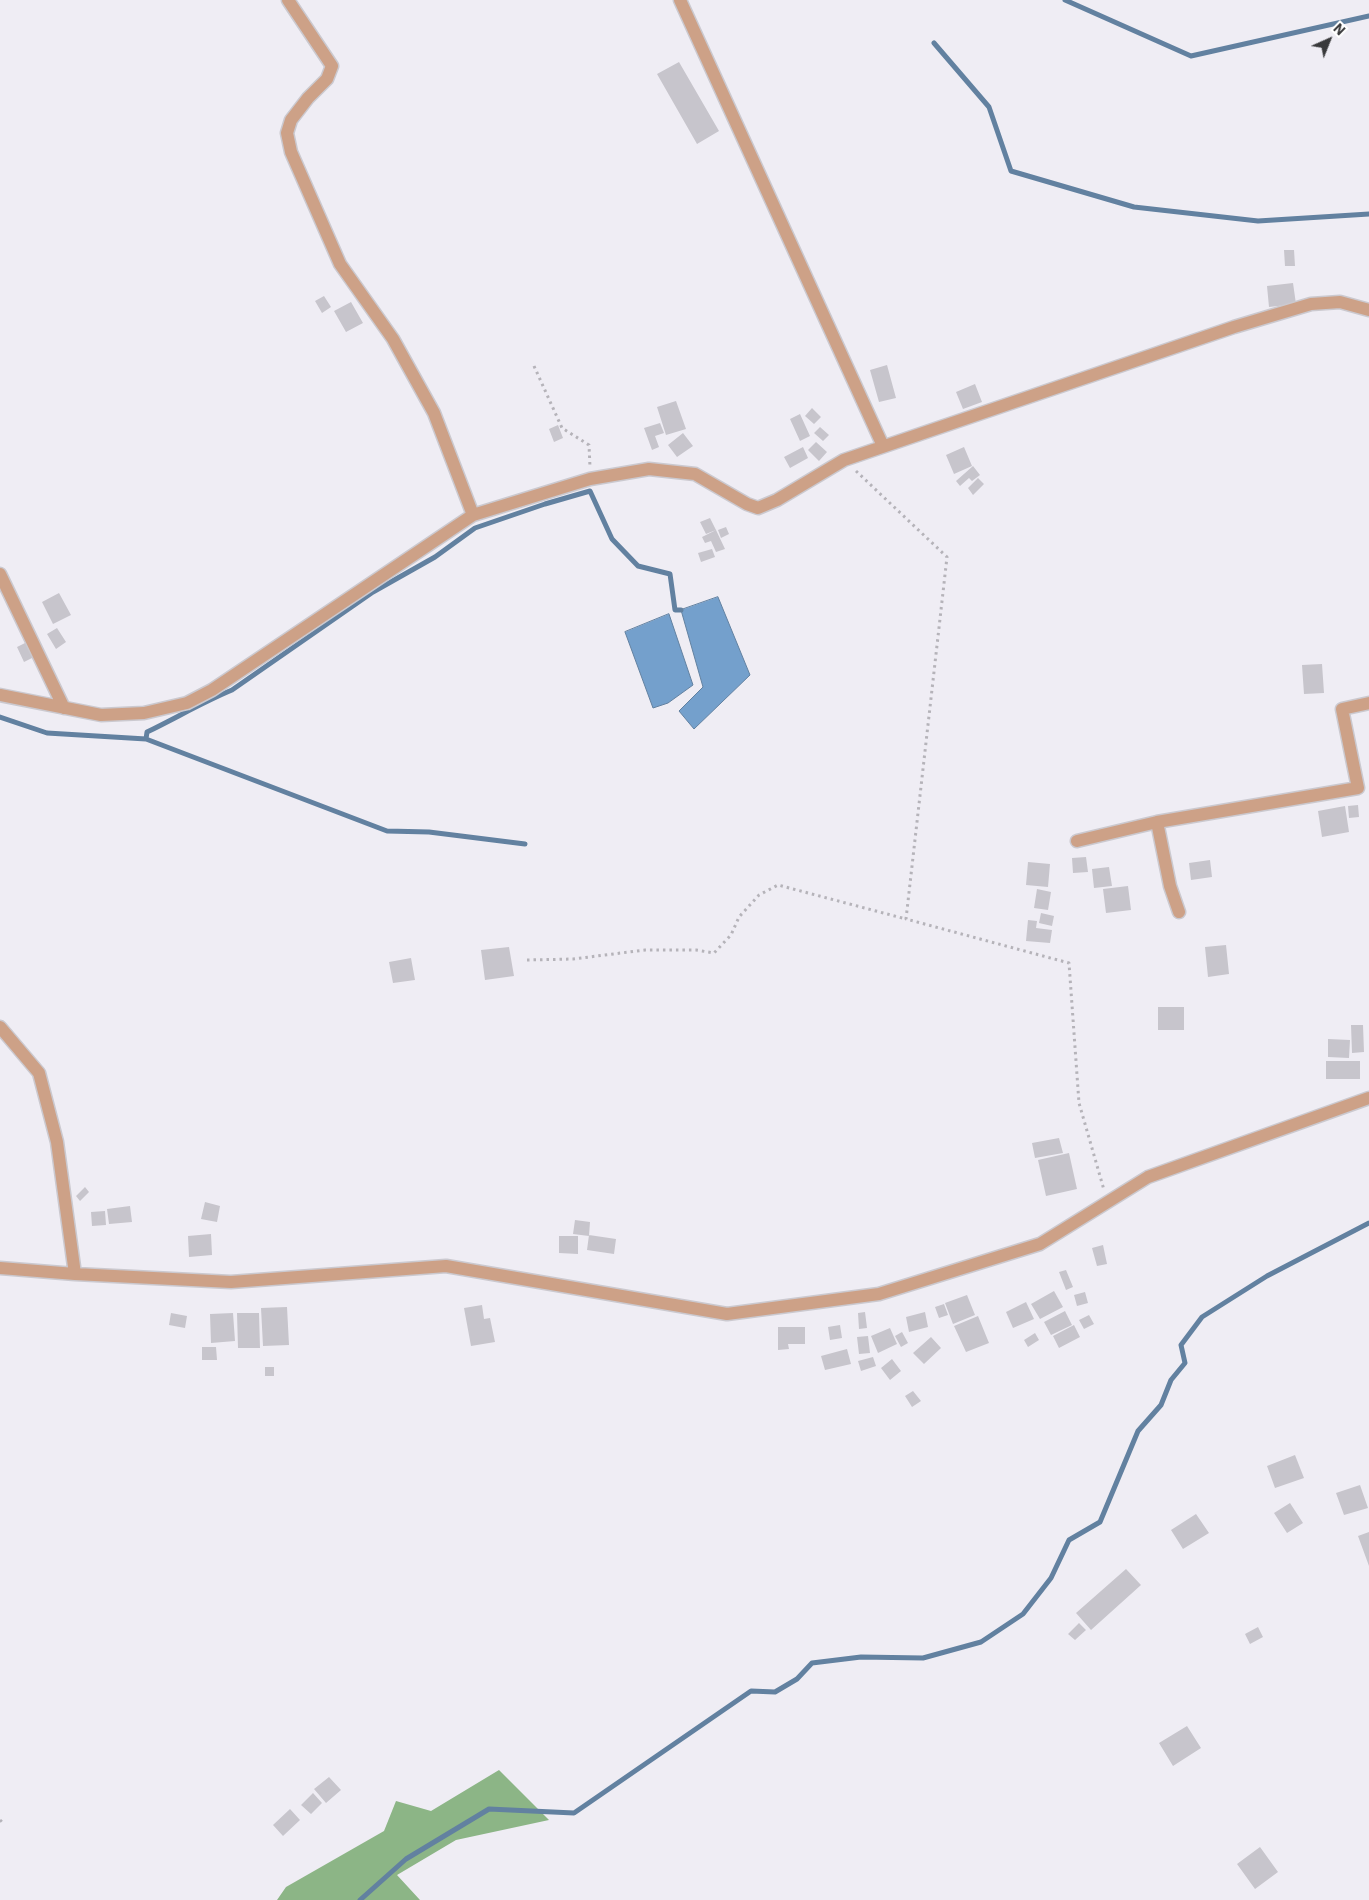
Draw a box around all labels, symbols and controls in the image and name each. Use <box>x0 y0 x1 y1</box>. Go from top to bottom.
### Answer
north arrow <box>1304 15 1354 65</box>
text: N <box>1330 19 1349 39</box>

